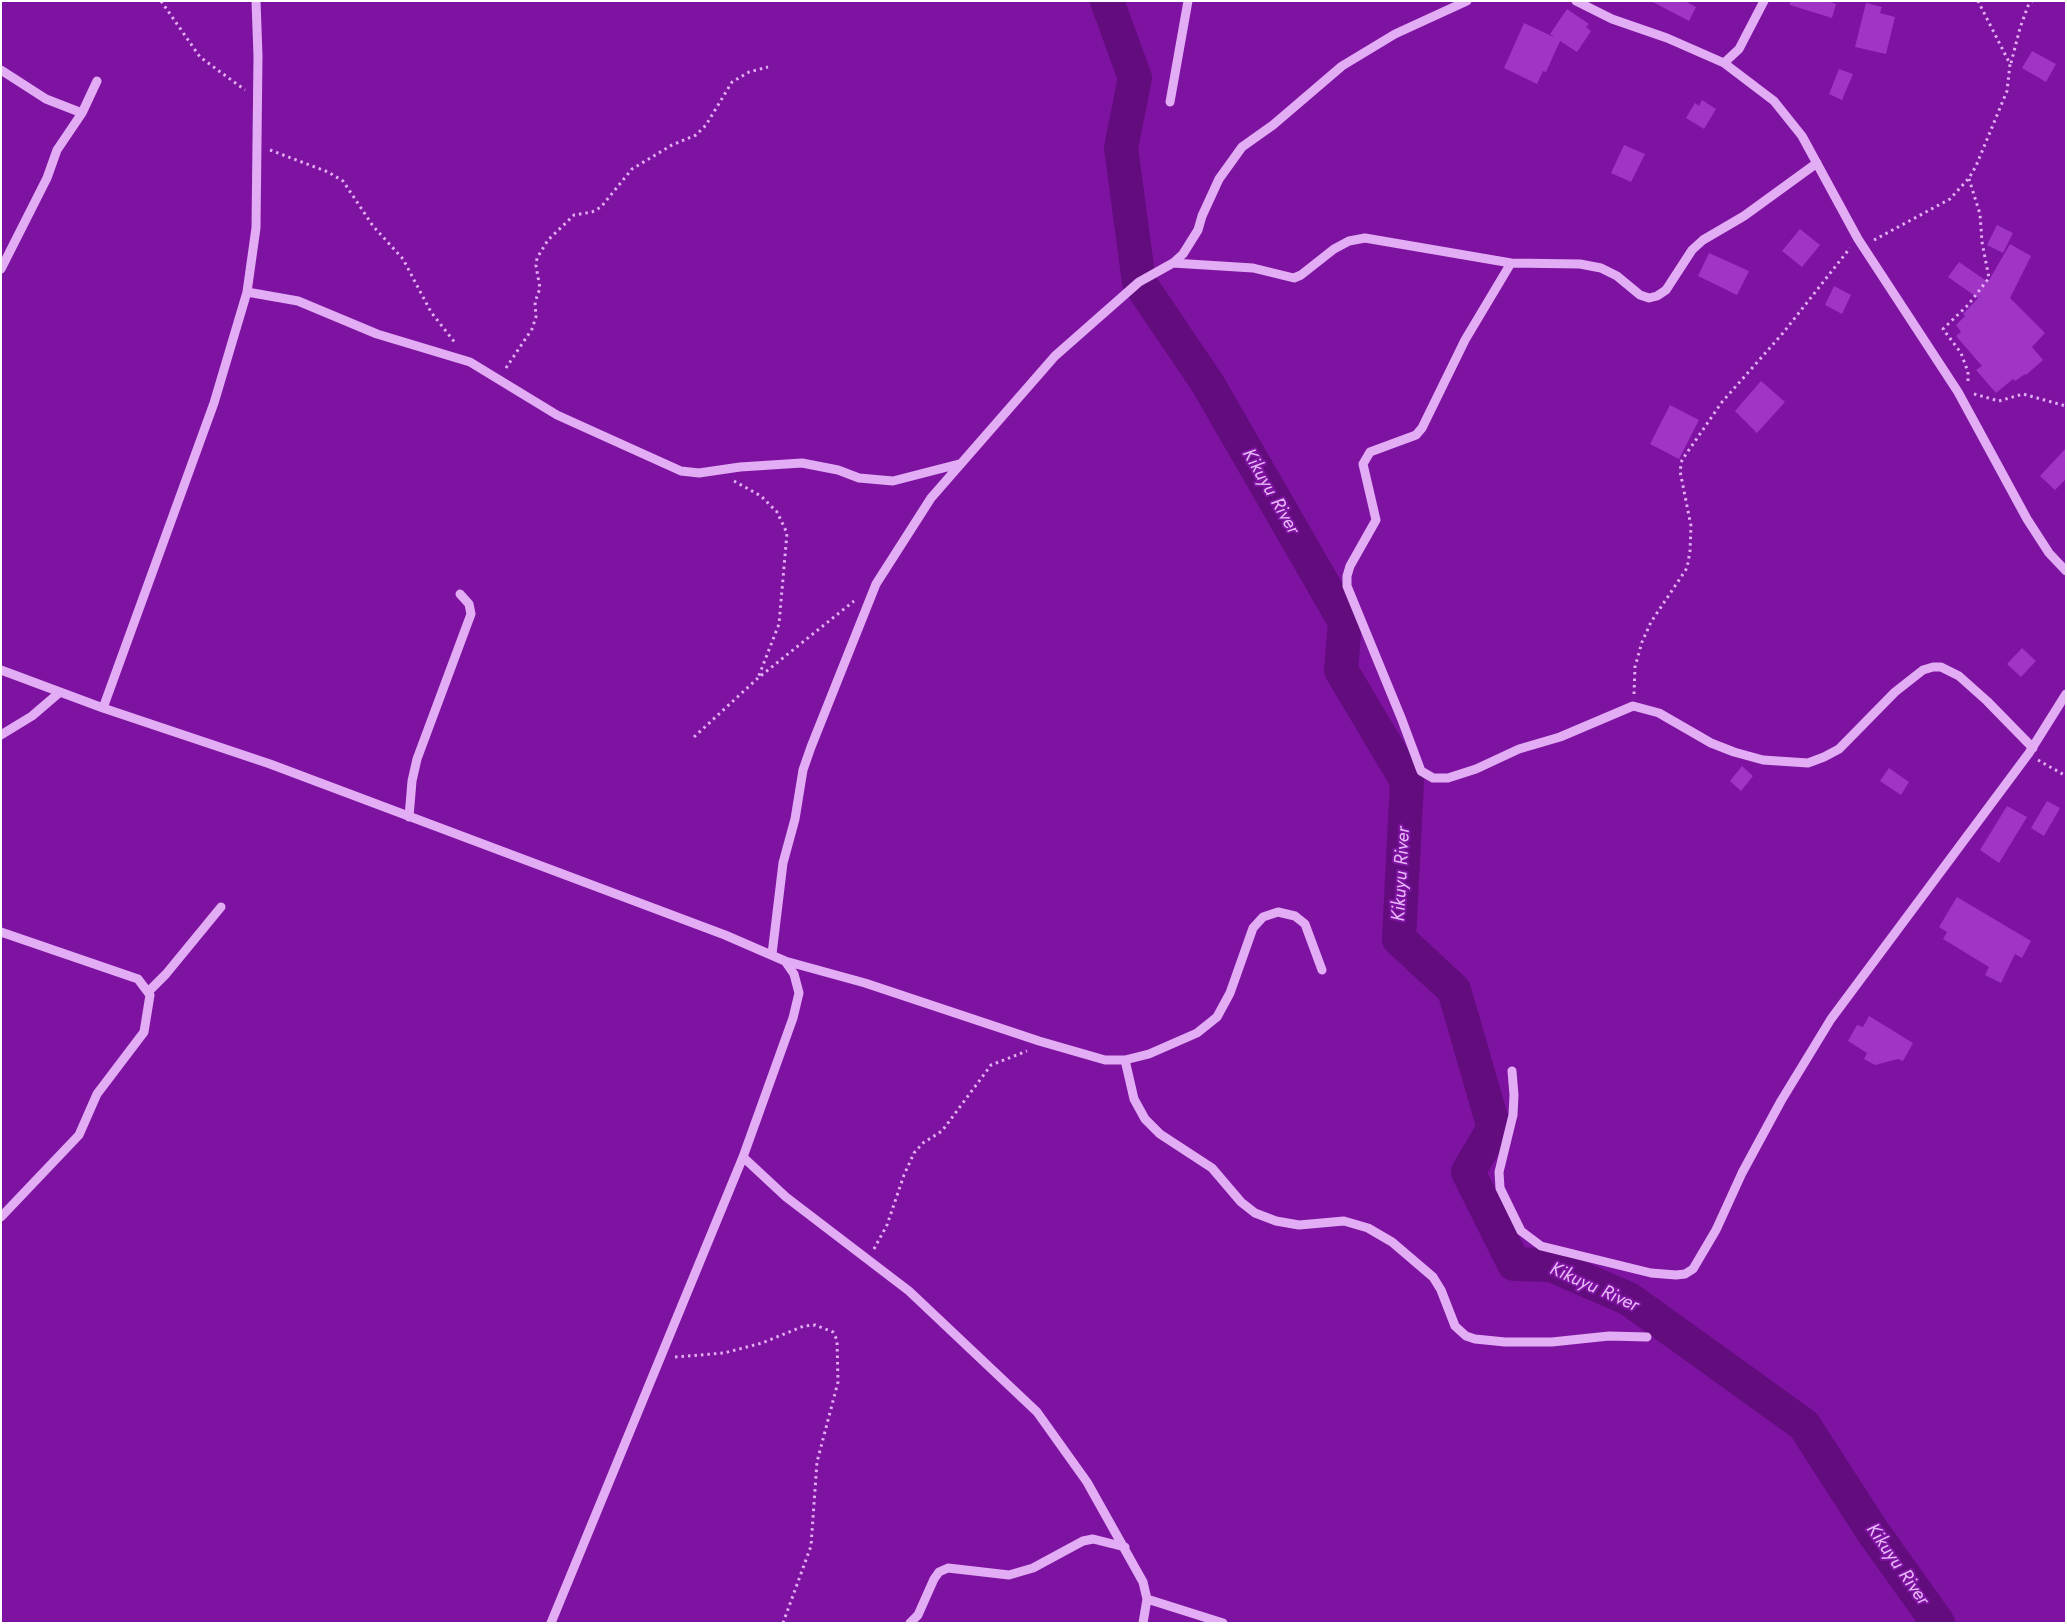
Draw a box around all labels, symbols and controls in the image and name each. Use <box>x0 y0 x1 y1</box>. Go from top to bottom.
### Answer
water label: Kikuyu River <box>1236 445 1304 539</box>
water label: Kikuyu River <box>1388 826 1416 922</box>
water label: Kikuyu River <box>1546 1258 1642 1318</box>
water label: Kikuyu River <box>1860 1520 1934 1610</box>

